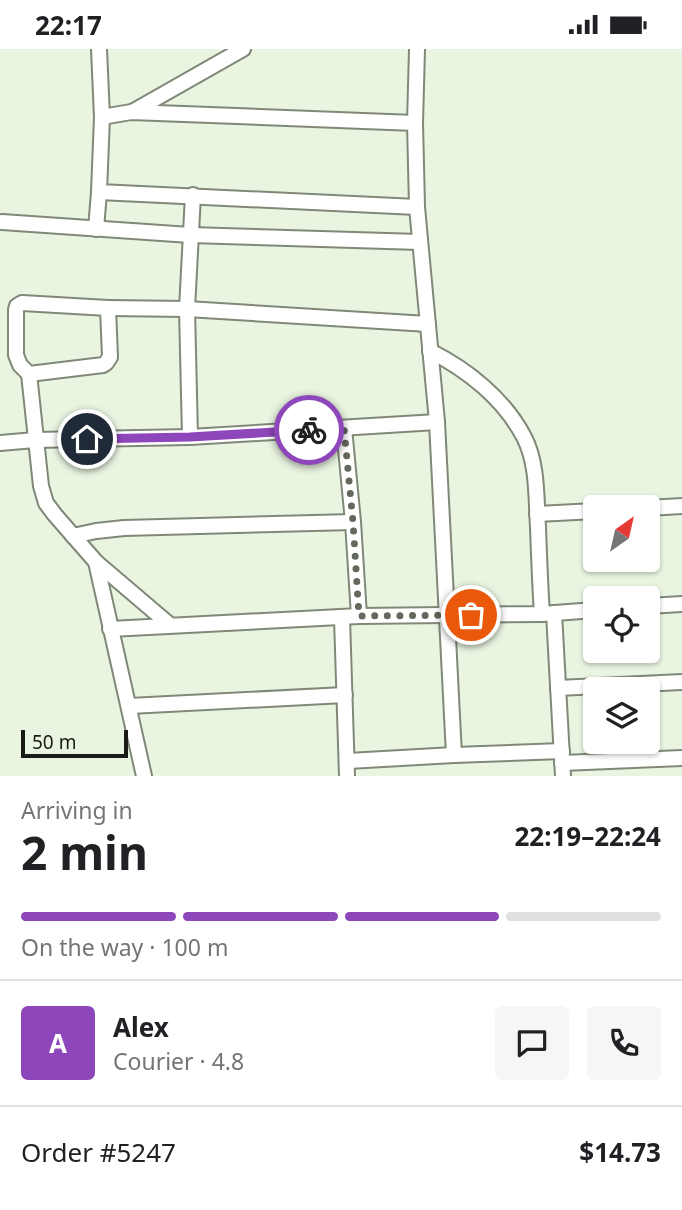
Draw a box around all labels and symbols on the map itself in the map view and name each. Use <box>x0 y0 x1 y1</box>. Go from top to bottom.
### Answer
courier <box>274 395 344 465</box>
pin <box>57 409 117 469</box>
north arrow <box>583 495 660 572</box>
pin <box>441 585 501 645</box>
scale bar <box>21 727 128 759</box>

